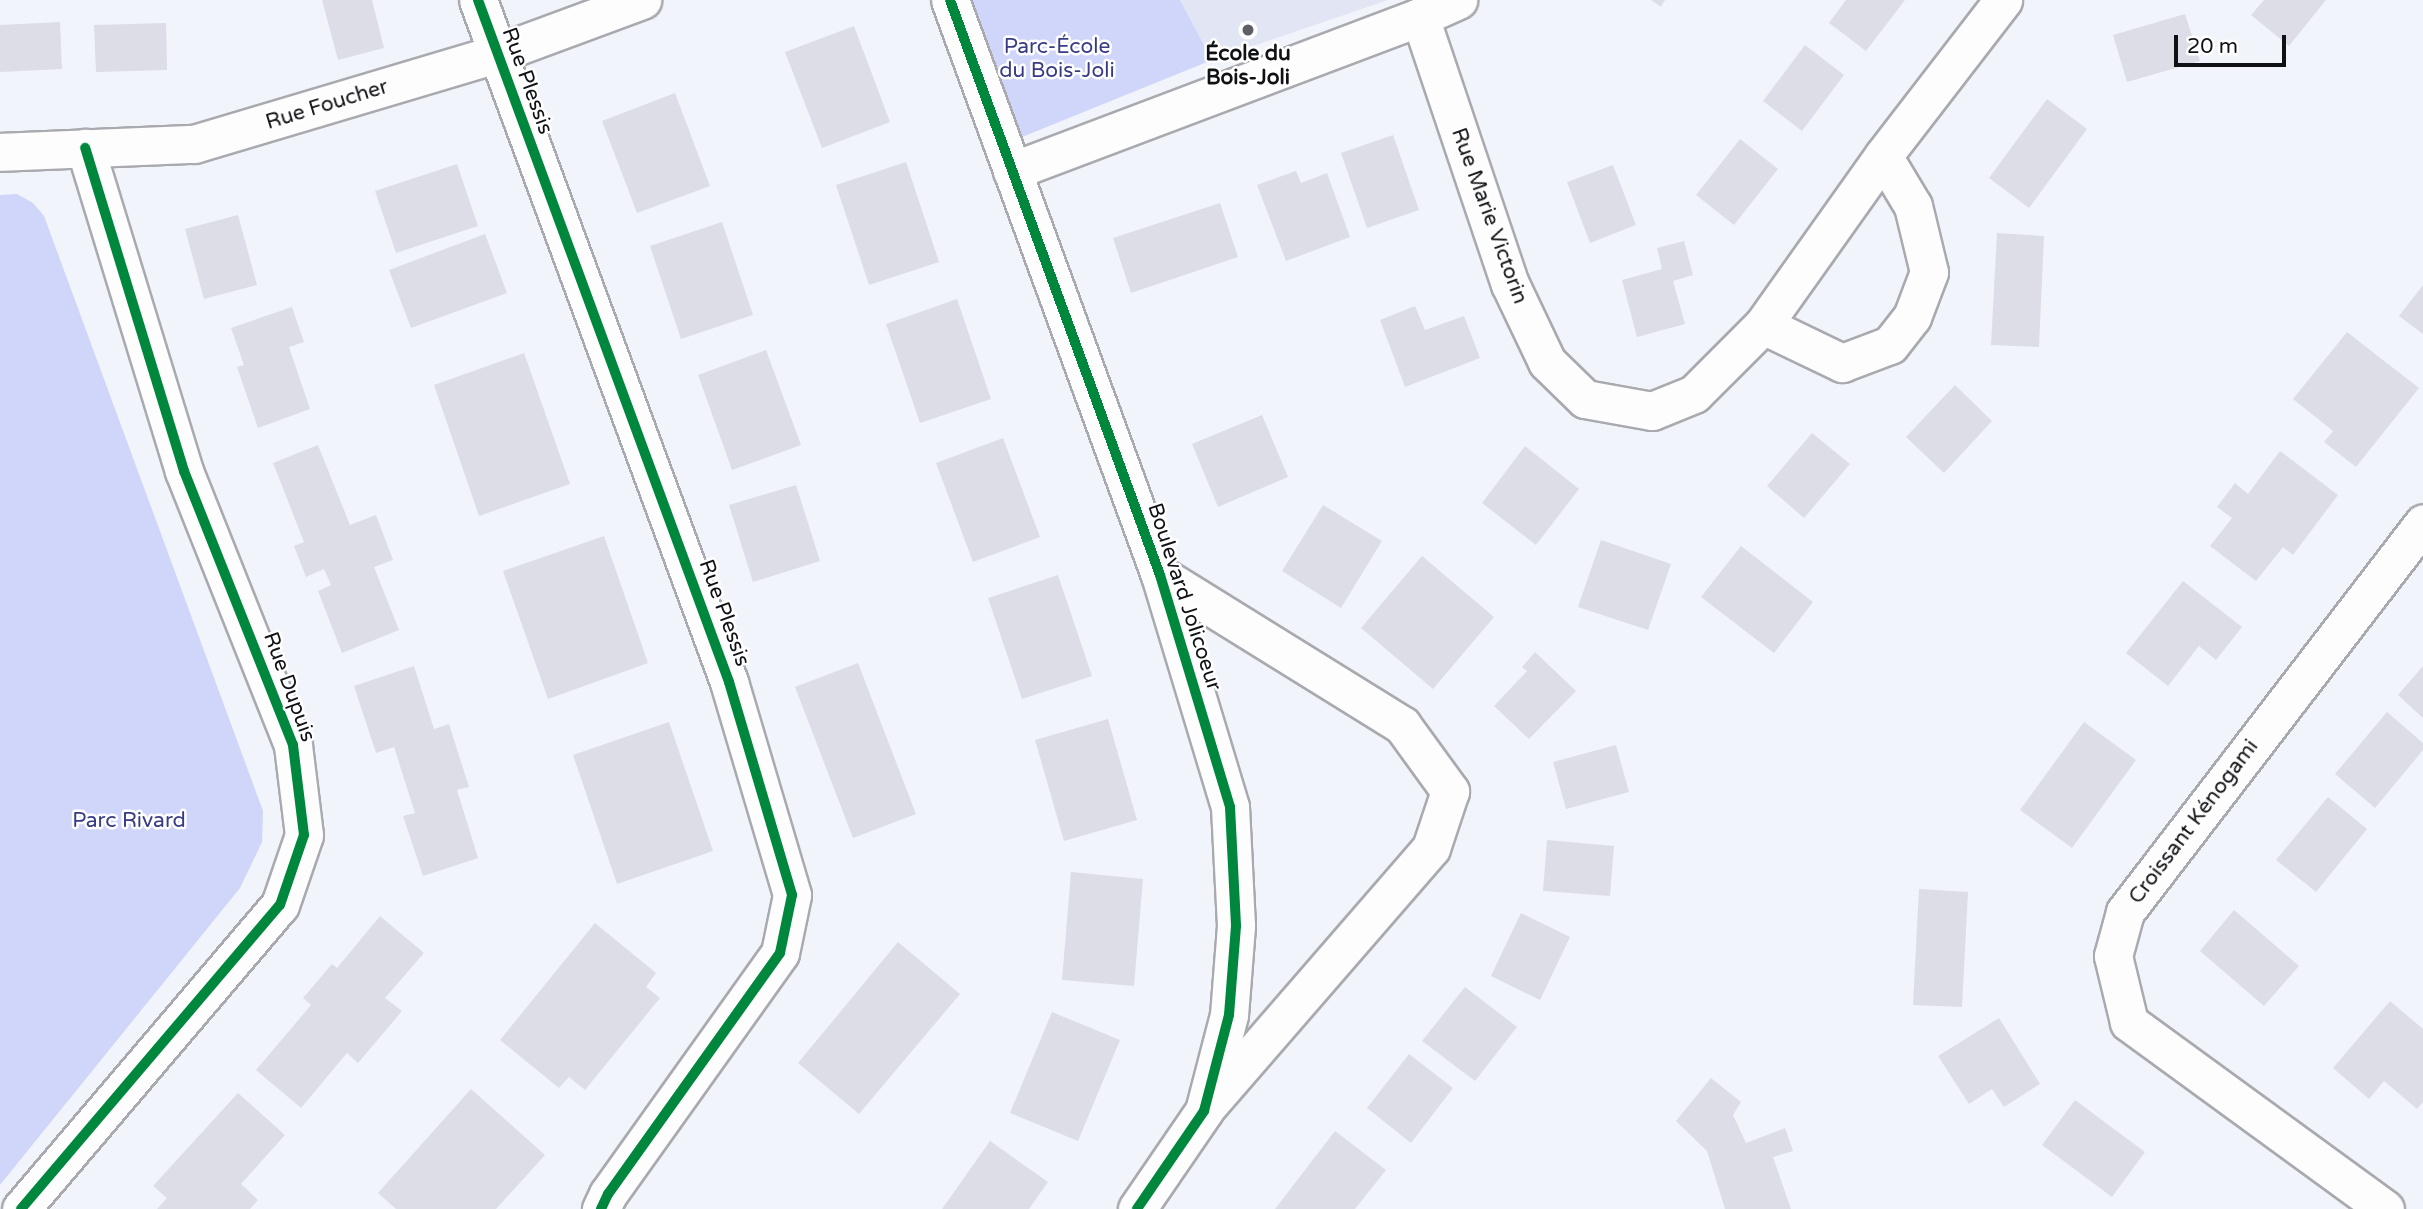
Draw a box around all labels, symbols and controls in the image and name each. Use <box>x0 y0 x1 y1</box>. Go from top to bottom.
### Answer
scale bar <box>2178 21 2290 65</box>
marker: École du Bois-Joli <box>1240 22 1256 38</box>
street label: Rue Plessis <box>496 24 558 138</box>
park label: Parc-École du Bois-Joli <box>999 34 1115 84</box>
text: 20 m <box>2187 34 2238 59</box>
place label: École du Bois-Joli <box>1205 41 1291 91</box>
street label: Rue Foucher <box>263 74 391 136</box>
street label: Rue Marie Victorin <box>1445 125 1533 307</box>
street label: Boulevard Jolicoeur <box>1142 500 1226 694</box>
street label: Rue Plessis <box>693 556 755 670</box>
street label: Rue Dupuis <box>258 629 320 745</box>
street label: Croissant Kénogami <box>2124 735 2264 909</box>
park label: Parc Rivard <box>72 808 186 834</box>

